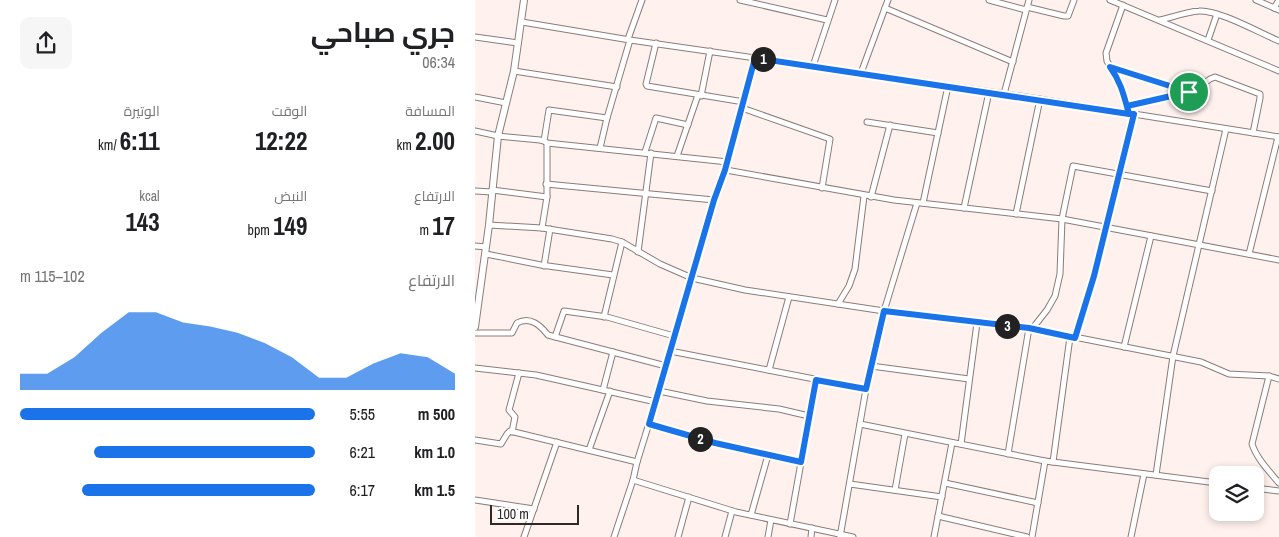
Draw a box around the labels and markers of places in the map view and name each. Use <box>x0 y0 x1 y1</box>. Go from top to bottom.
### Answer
pin: 1 <box>751 46 775 72</box>
pin <box>1168 71 1210 113</box>
pin: 3 <box>995 314 1019 338</box>
pin: 2 <box>687 426 713 452</box>

